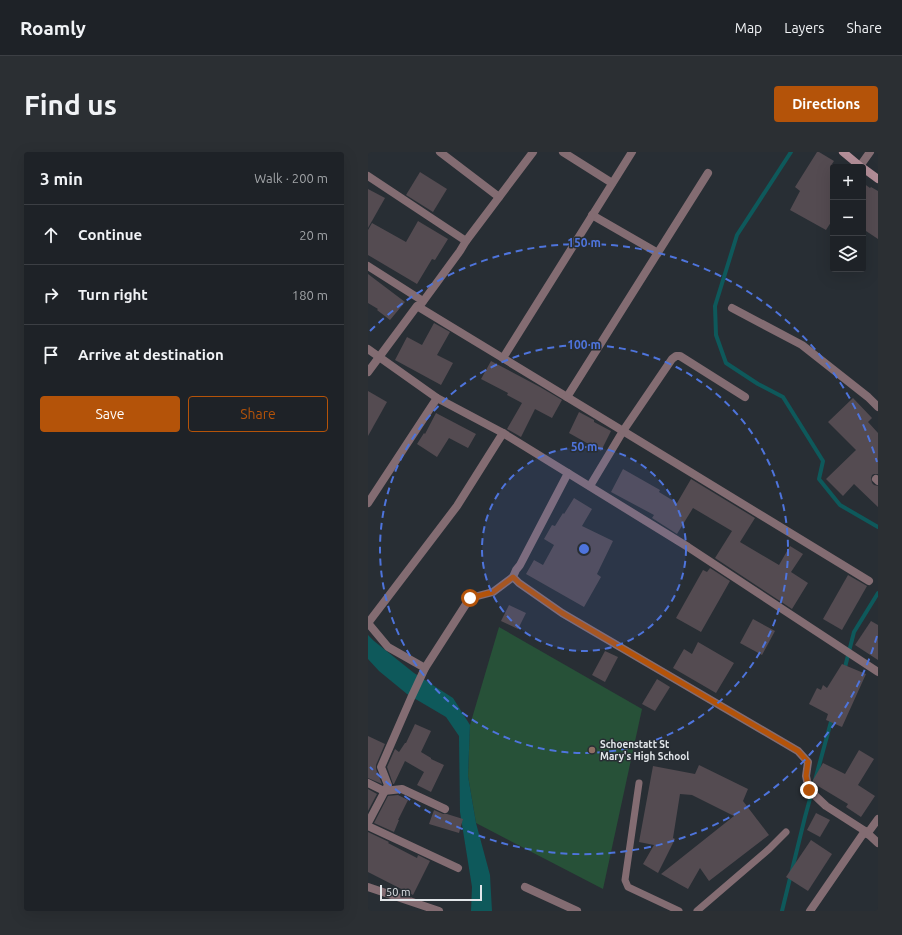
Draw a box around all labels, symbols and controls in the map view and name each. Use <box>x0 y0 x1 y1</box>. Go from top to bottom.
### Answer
text: Roamly <box>20 17 86 39</box>
text: Map <box>735 20 762 36</box>
text: Layers <box>784 20 824 36</box>
text: Share <box>846 20 882 36</box>
button: Directions <box>774 86 878 122</box>
text: Find us <box>24 89 117 120</box>
map controls <box>830 164 866 272</box>
button: + <box>830 164 866 200</box>
text: 3 min <box>40 169 83 188</box>
text: Walk · 200 m <box>254 171 328 185</box>
button: − <box>830 200 866 236</box>
icon: ahead <box>40 224 62 246</box>
text: Continue <box>78 226 142 243</box>
text: 20 m <box>299 228 328 242</box>
text: 150 m <box>567 236 601 249</box>
button: layers <box>830 236 866 272</box>
icon: right <box>40 284 62 306</box>
text: Turn right <box>78 286 148 303</box>
text: 180 m <box>292 288 328 302</box>
text: 100 m <box>567 338 601 351</box>
icon: arrive <box>40 344 62 366</box>
text: Arrive at destination <box>78 346 224 363</box>
button: Save <box>40 396 180 432</box>
button: Share <box>188 396 328 432</box>
text: 50 m <box>571 440 597 453</box>
centre of rings <box>577 542 591 556</box>
route start <box>461 589 479 607</box>
place label: Schoenstatt St Mary's High School <box>600 739 689 762</box>
marker: Schoenstatt St Mary's High School <box>587 745 597 755</box>
route end <box>800 781 818 799</box>
scale bar <box>380 883 482 902</box>
text: 50 m <box>386 886 410 898</box>

